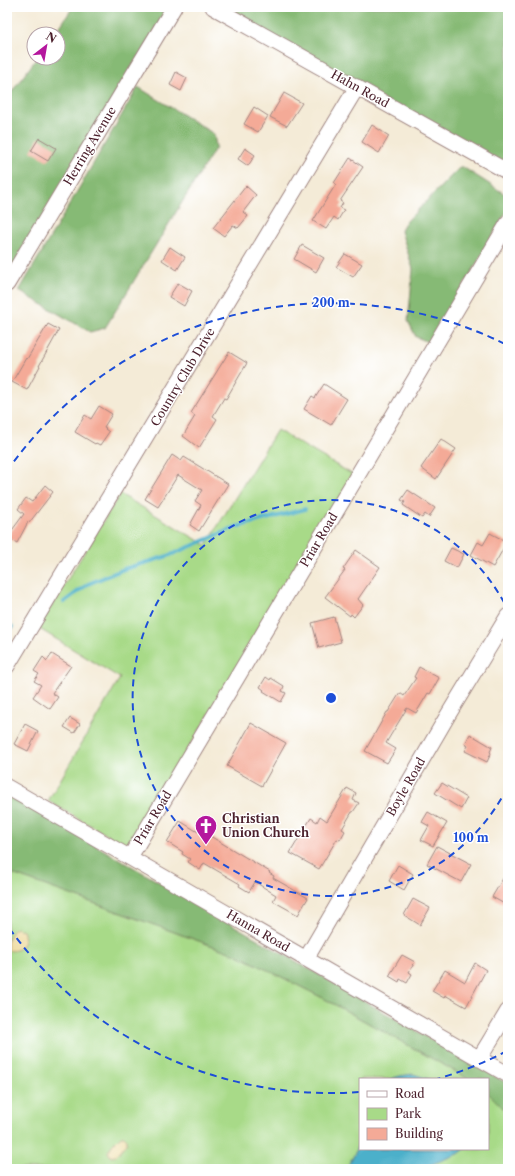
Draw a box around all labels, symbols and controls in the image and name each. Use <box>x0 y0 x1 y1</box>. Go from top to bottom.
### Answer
north arrow <box>26 26 66 66</box>
text: N <box>43 29 59 46</box>
street label: Hahn Road <box>328 66 393 111</box>
street label: Herring Avenue <box>60 103 119 188</box>
text: 200 m <box>312 295 350 310</box>
street label: Country Club Drive <box>147 325 218 429</box>
street label: Priar Road <box>297 509 341 570</box>
centre of rings <box>324 691 338 705</box>
street label: Boyle Road <box>383 754 429 819</box>
street label: Priar Road <box>131 787 175 848</box>
place label: Christian Union Church <box>222 811 310 840</box>
church icon: Christian Union Church <box>193 813 219 846</box>
text: 100 m <box>453 830 489 845</box>
street label: Hanna Road <box>224 906 293 955</box>
legend <box>359 1078 489 1150</box>
text: Road <box>395 1086 425 1101</box>
text: Park <box>395 1106 422 1121</box>
text: Building <box>395 1126 443 1141</box>

